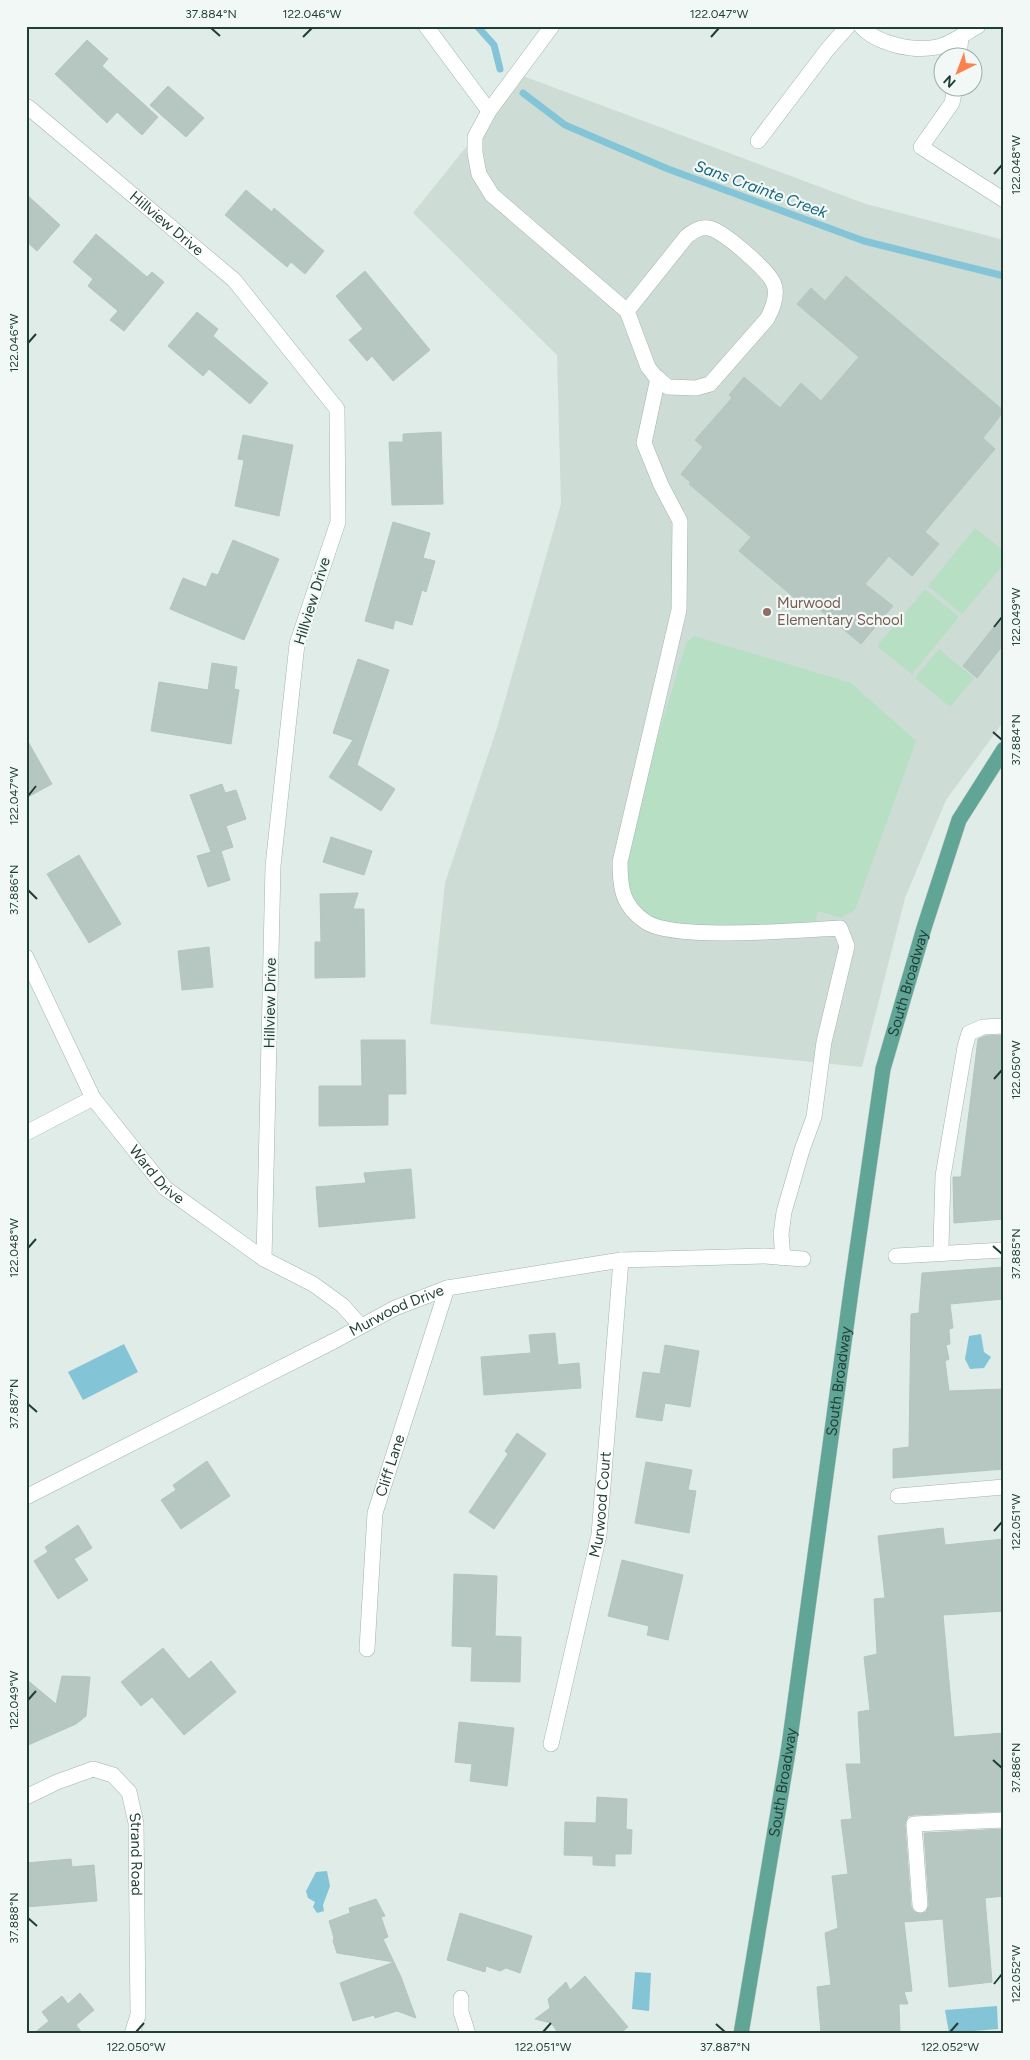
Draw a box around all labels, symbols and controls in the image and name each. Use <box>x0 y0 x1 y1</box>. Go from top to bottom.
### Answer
text: 37.884°N <box>185 7 237 21</box>
text: 122.046°W <box>283 7 342 21</box>
text: 122.047°W <box>690 7 749 21</box>
north arrow <box>932 48 982 98</box>
text: N <box>940 71 959 91</box>
text: 122.048°W <box>1009 135 1023 195</box>
water label: Sans Crainte Creek <box>692 156 831 222</box>
street label: Hillview Drive <box>126 187 207 260</box>
text: 122.046°W <box>7 313 21 372</box>
street label: Hillview Drive <box>290 555 334 647</box>
text: 122.049°W <box>1009 587 1023 646</box>
place label: Murwood Elementary School <box>777 594 903 629</box>
marker: Murwood Elementary School <box>761 606 773 618</box>
text: 37.884°N <box>1009 714 1023 766</box>
text: 122.047°W <box>7 766 21 825</box>
text: 37.886°N <box>7 865 21 915</box>
street label: South Broadway <box>884 927 932 1039</box>
street label: Hillview Drive <box>260 957 280 1049</box>
text: 122.050°W <box>1009 1040 1023 1100</box>
street label: Ward Drive <box>125 1142 188 1208</box>
text: 122.048°W <box>7 1218 21 1278</box>
text: 37.885°N <box>1009 1229 1023 1279</box>
street label: Murwood Drive <box>346 1281 446 1340</box>
street label: South Broadway <box>822 1325 855 1437</box>
text: 37.887°N <box>7 1379 21 1429</box>
street label: Cliff Lane <box>372 1432 409 1499</box>
street label: Murwood Court <box>585 1450 615 1559</box>
text: 122.051°W <box>1009 1493 1023 1550</box>
text: 122.049°W <box>7 1670 21 1729</box>
street label: South Broadway <box>765 1727 800 1838</box>
text: 37.886°N <box>1009 1743 1023 1793</box>
street label: Strand Road <box>125 1811 146 1896</box>
text: 37.888°N <box>7 1892 21 1944</box>
text: 122.052°W <box>1009 1944 1023 2003</box>
text: 122.050°W <box>106 2040 166 2054</box>
text: 122.051°W <box>515 2040 572 2054</box>
text: 37.887°N <box>700 2040 750 2054</box>
text: 122.052°W <box>921 2040 980 2054</box>

